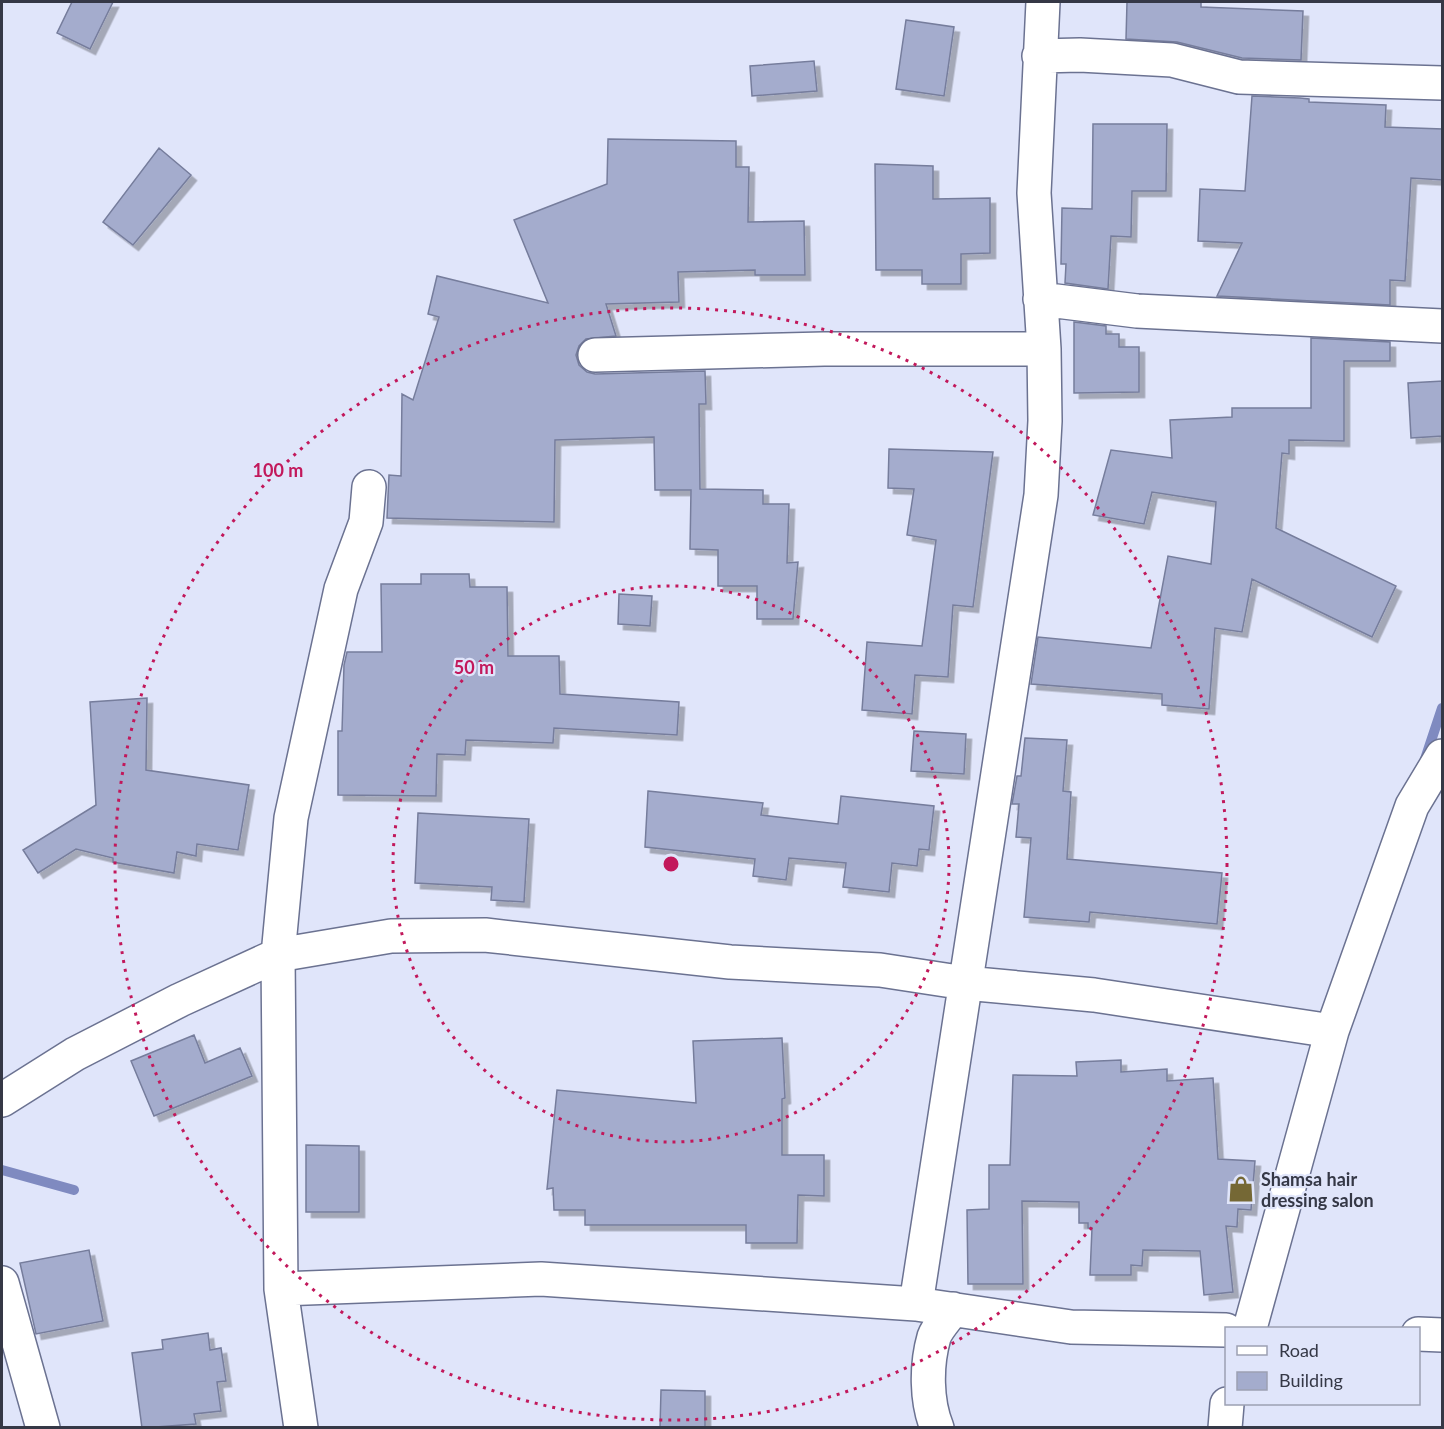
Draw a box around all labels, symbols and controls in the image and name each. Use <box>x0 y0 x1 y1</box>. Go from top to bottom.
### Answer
text: 100 m <box>253 459 303 481</box>
text: 50 m <box>454 656 494 678</box>
centre of rings <box>661 854 681 874</box>
place label: Shamsa hair dressing salon <box>1261 1168 1374 1211</box>
shop icon: Shamsa hair dressing salon <box>1226 1174 1256 1204</box>
legend <box>1225 1327 1420 1405</box>
text: Road <box>1279 1339 1319 1361</box>
text: Building <box>1279 1369 1343 1391</box>

